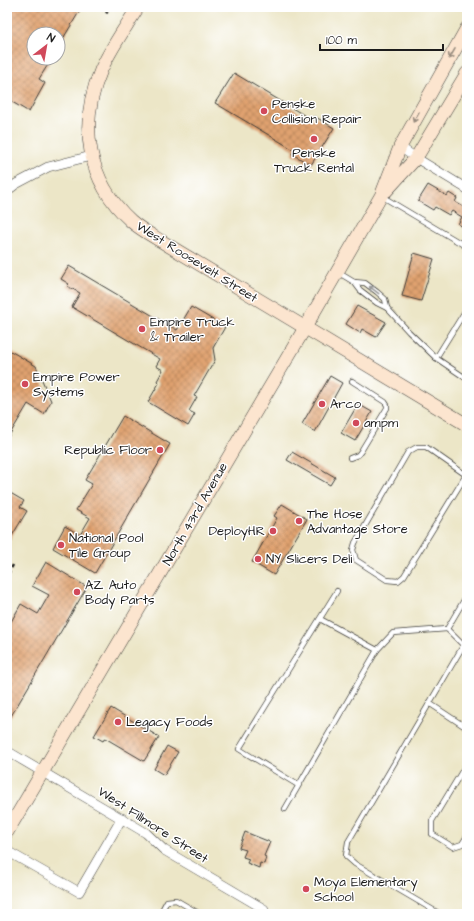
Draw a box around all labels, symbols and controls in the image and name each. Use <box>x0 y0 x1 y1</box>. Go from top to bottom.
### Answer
north arrow <box>26 26 66 66</box>
scale bar <box>320 26 443 52</box>
text: N <box>44 30 58 46</box>
text: 100 m <box>326 32 357 49</box>
one-way arrow <box>448 47 456 59</box>
place label: Penske Collision Repair <box>272 95 361 128</box>
marker: Penske Collision Repair <box>259 106 269 116</box>
one-way arrow <box>412 111 420 123</box>
marker: Penske Truck Rental <box>309 134 319 144</box>
place label: Penske Truck Rental <box>274 144 354 177</box>
street label: West Roosevelt Street <box>133 217 262 307</box>
one-way arrow <box>369 286 380 294</box>
place label: Empire Truck & Trailer <box>150 313 235 346</box>
marker: Empire Truck & Trailer <box>137 324 147 334</box>
place label: Empire Power Systems <box>33 368 120 402</box>
marker: Empire Power Systems <box>20 379 30 389</box>
place label: Arco <box>330 395 362 413</box>
marker: Arco <box>317 399 327 409</box>
place label: ampm <box>364 414 399 432</box>
marker: ampm <box>351 418 361 428</box>
place label: Republic Floor <box>64 441 152 459</box>
marker: Republic Floor <box>155 445 165 455</box>
street label: North 43rd Avenue <box>158 459 232 569</box>
place label: The Hose Advantage Store <box>307 505 408 539</box>
marker: The Hose Advantage Store <box>294 516 304 526</box>
place label: DeployHR <box>209 522 265 541</box>
marker: DeployHR <box>268 526 278 536</box>
place label: National Pool Tile Group <box>69 529 144 562</box>
marker: National Pool Tile Group <box>56 540 66 550</box>
place label: NY Slicers Deli <box>266 550 352 568</box>
marker: NY Slicers Deli <box>253 554 263 564</box>
place label: AZ Auto Body Parts <box>85 576 155 610</box>
marker: AZ Auto Body Parts <box>72 587 82 597</box>
place label: Legacy Foods <box>126 713 213 732</box>
marker: Legacy Foods <box>113 717 123 727</box>
street label: West Fillmore Street <box>94 783 212 868</box>
place label: Moya Elementary School <box>314 873 418 906</box>
marker: Moya Elementary School <box>301 884 311 894</box>

